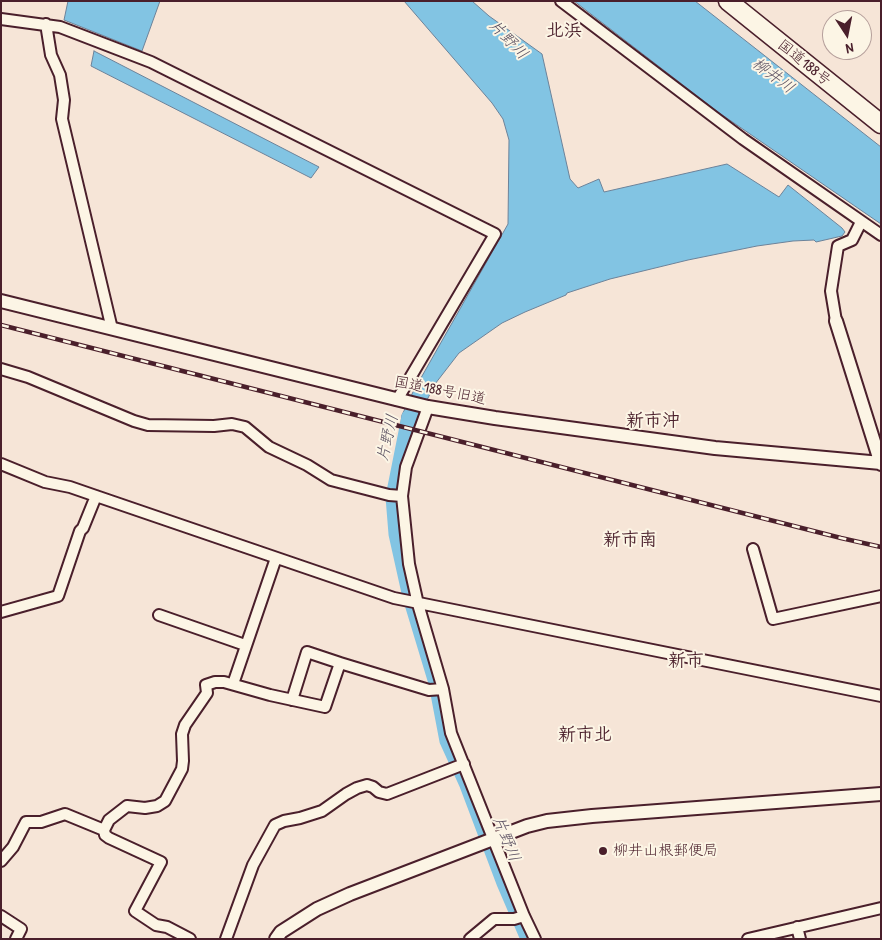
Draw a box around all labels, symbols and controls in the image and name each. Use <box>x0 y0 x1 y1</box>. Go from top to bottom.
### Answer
north arrow <box>822 10 872 60</box>
water label: 片野川 <box>484 16 532 64</box>
district label: 北浜 <box>546 20 582 42</box>
street label: 国道188号 <box>774 36 834 90</box>
text: N <box>844 39 855 59</box>
water label: 柳井川 <box>748 54 798 98</box>
street label: 国道188号旧道 <box>392 373 488 409</box>
district label: 新市沖 <box>626 410 680 432</box>
water label: 片野川 <box>373 412 403 464</box>
district label: 新市南 <box>603 529 657 551</box>
district label: 新市 <box>668 650 704 672</box>
district label: 新市北 <box>558 724 612 746</box>
water label: 片野川 <box>488 813 524 865</box>
place label: 柳井山根郵便局 <box>613 842 718 860</box>
marker: 柳井山根郵便局 <box>597 845 609 857</box>

